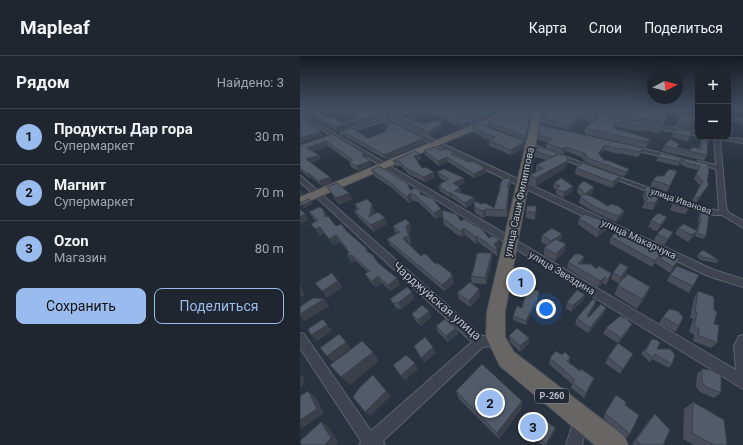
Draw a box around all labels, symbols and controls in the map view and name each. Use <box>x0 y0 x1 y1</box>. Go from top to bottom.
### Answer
text: Mapleaf <box>20 16 90 39</box>
text: Карта <box>529 20 567 36</box>
text: Слои <box>589 20 622 36</box>
text: Поделиться <box>644 20 723 36</box>
north arrow <box>647 68 683 104</box>
map controls <box>695 68 731 140</box>
button: + <box>695 68 731 104</box>
text: Рядом <box>16 72 70 92</box>
text: Найдено: 3 <box>217 75 284 90</box>
button: − <box>695 104 731 140</box>
text: Продукты Дар гора <box>54 120 193 138</box>
text: 1 <box>25 129 33 144</box>
text: 30 m <box>255 129 284 144</box>
text: Супермаркет <box>54 138 134 153</box>
street label: улица Саши Филиппова <box>501 146 536 258</box>
text: Магнит <box>54 176 106 194</box>
text: 2 <box>25 185 33 200</box>
text: 70 m <box>255 185 284 200</box>
street label: улица Иванова <box>649 186 713 216</box>
text: Супермаркет <box>54 194 134 209</box>
street label: улица Макарчука <box>600 217 678 261</box>
text: Ozon <box>54 232 89 250</box>
text: 3 <box>25 241 33 256</box>
text: 80 m <box>255 241 284 256</box>
street label: улица Звездина <box>527 249 597 297</box>
text: Магазин <box>54 250 107 265</box>
street label: Чарджуйская улица <box>390 259 484 343</box>
pin: 1 <box>508 267 534 297</box>
button: Сохранить <box>16 288 146 324</box>
button: Поделиться <box>154 288 284 324</box>
your location <box>536 299 556 319</box>
pin: 2 <box>477 388 503 418</box>
road number: Р-260 <box>535 389 569 403</box>
pin: 3 <box>520 412 546 442</box>

